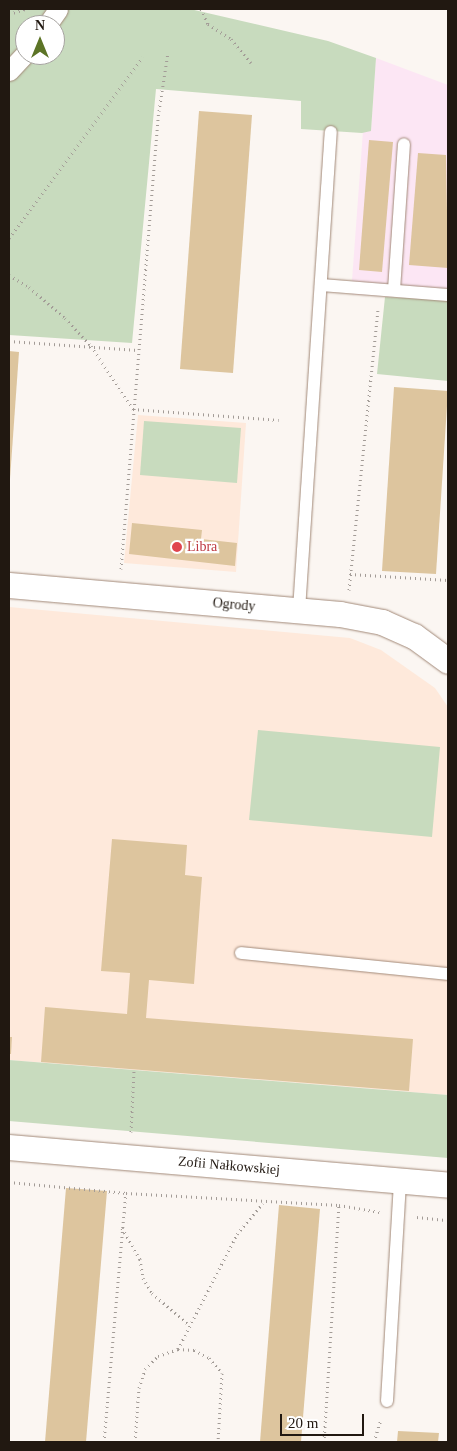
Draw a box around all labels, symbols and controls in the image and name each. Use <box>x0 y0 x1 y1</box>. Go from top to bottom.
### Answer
north arrow <box>15 15 65 65</box>
text: N <box>35 18 45 33</box>
place label: Libra <box>187 539 217 555</box>
marker: Libra <box>171 541 183 553</box>
street label: Ogrody <box>212 595 256 615</box>
street label: Zofii Nałkowskiej <box>177 1153 281 1179</box>
scale bar <box>282 1404 366 1436</box>
text: 20 m <box>288 1415 318 1431</box>

